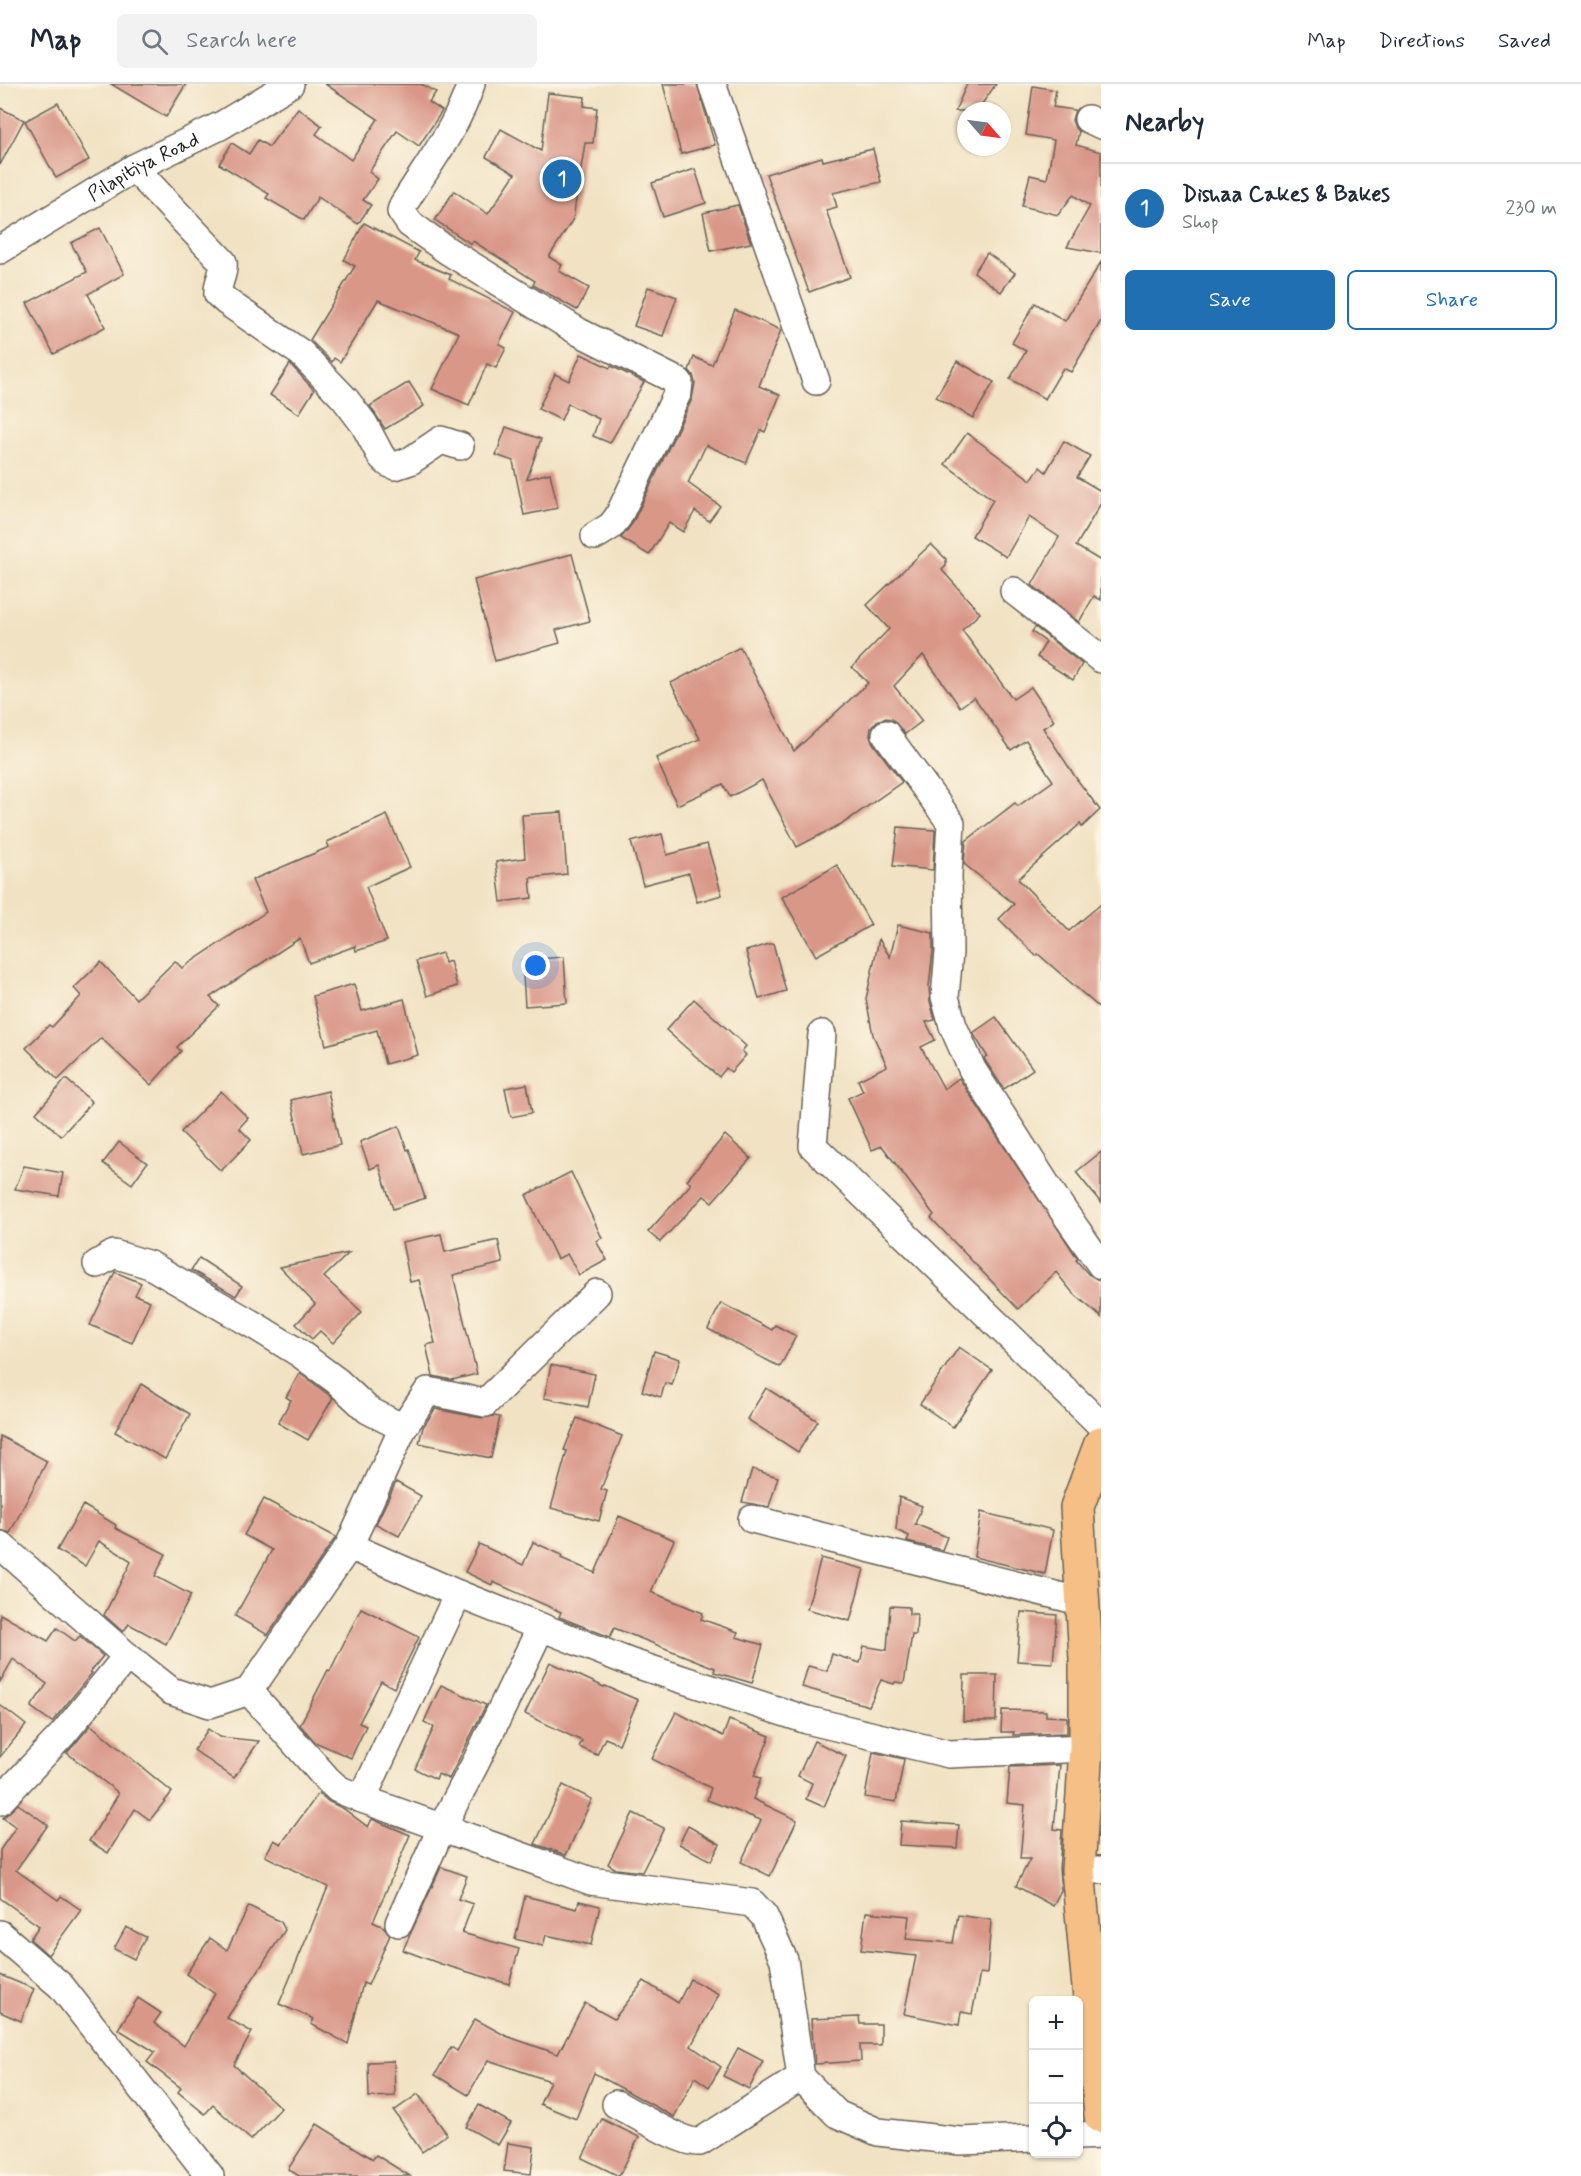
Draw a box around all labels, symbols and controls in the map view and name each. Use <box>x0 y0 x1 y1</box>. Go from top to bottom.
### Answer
search box <box>117 14 537 68</box>
text: Map <box>30 23 81 60</box>
icon: search <box>138 25 171 58</box>
text: Search here <box>186 27 297 55</box>
text: Map <box>1307 27 1346 55</box>
text: Directions <box>1379 27 1465 55</box>
text: Saved <box>1498 27 1551 55</box>
north arrow <box>957 102 1011 156</box>
text: Nearby <box>1125 106 1204 140</box>
street label: Pilapitiya Road <box>83 126 204 208</box>
pin: 1 <box>542 156 582 202</box>
text: Dishaa Cakes & Bakes <box>1182 181 1390 209</box>
text: 1 <box>1140 195 1149 222</box>
text: 230 m <box>1505 195 1557 222</box>
text: Shop <box>1182 209 1219 236</box>
button: Save <box>1125 270 1335 330</box>
button: Share <box>1347 270 1557 330</box>
your location <box>521 951 550 980</box>
map controls <box>1029 1996 1083 2158</box>
button: + <box>1029 1996 1083 2050</box>
button: − <box>1029 2050 1083 2104</box>
button: locate <box>1029 2104 1083 2158</box>

